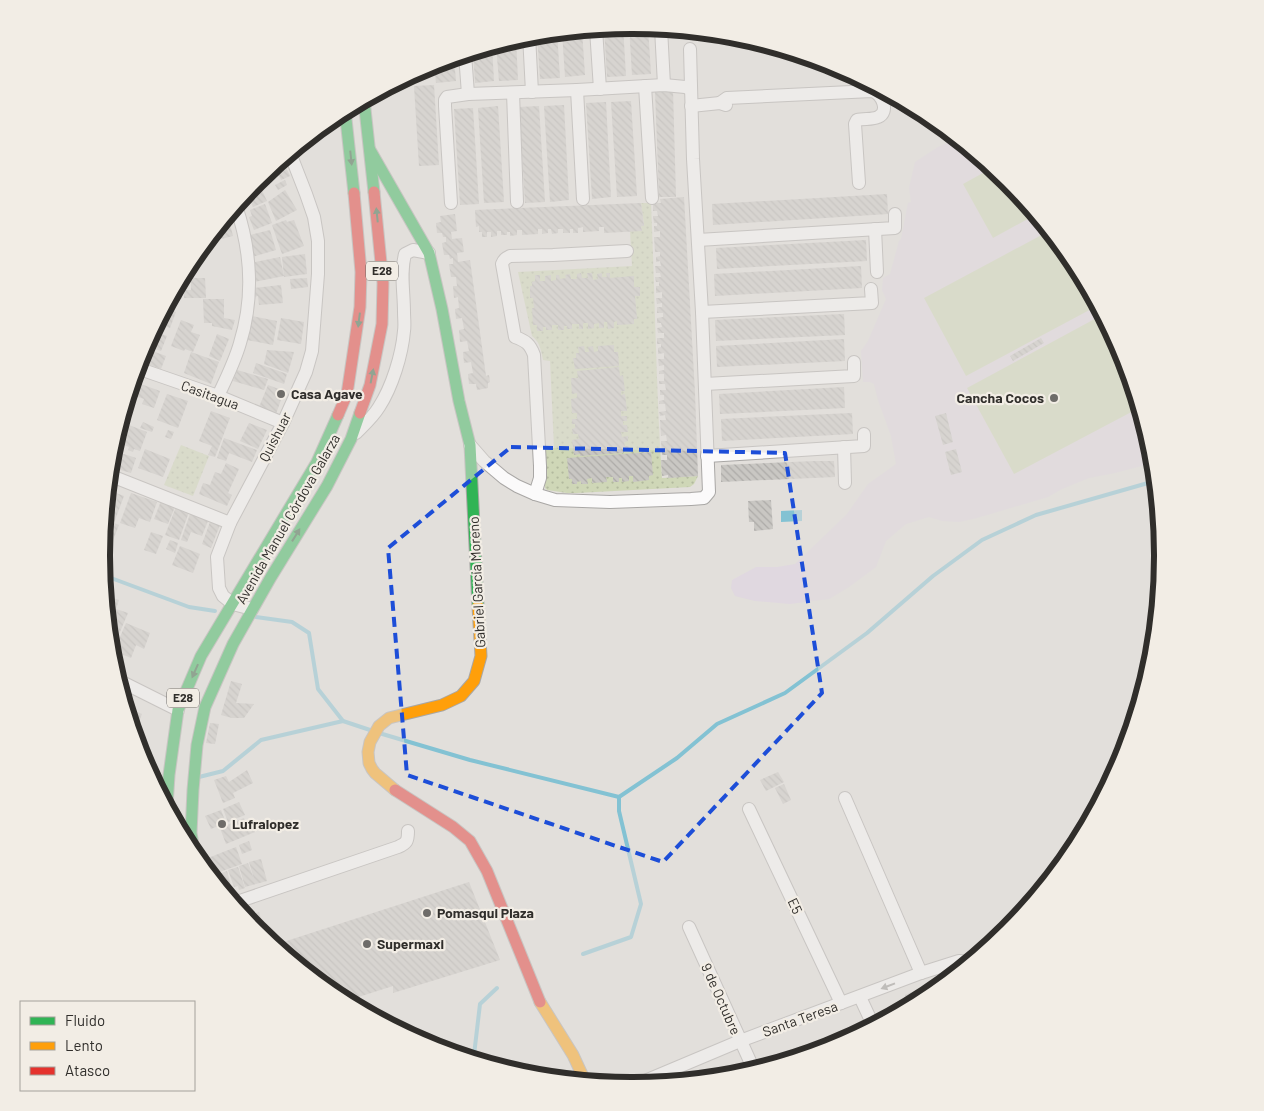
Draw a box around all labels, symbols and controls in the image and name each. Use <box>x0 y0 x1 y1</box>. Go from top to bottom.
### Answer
one-way arrow <box>347 151 355 167</box>
one-way arrow <box>373 206 381 222</box>
road number: E28 <box>366 262 398 280</box>
one-way arrow <box>355 313 363 329</box>
one-way arrow <box>368 368 376 384</box>
street label: Casitagua <box>179 376 241 413</box>
place label: Casa Agave <box>291 385 363 402</box>
marker: Casa Agave <box>275 388 287 400</box>
place label: Cancha Cocos <box>957 389 1044 406</box>
marker: Cancha Cocos <box>1048 392 1060 404</box>
street label: Quishuar <box>255 409 294 464</box>
street label: Avenida Manuel Córdova Galarza <box>232 431 343 607</box>
street label: Gabriel García Moreno <box>465 516 488 648</box>
one-way arrow <box>292 529 301 542</box>
one-way arrow <box>191 664 199 678</box>
road number: E28 <box>167 688 199 708</box>
place label: Lufralopez <box>232 815 299 832</box>
marker: Lufralopez <box>216 818 228 830</box>
street label: E5 <box>784 895 806 916</box>
place label: Pomasqui Plaza <box>437 904 534 921</box>
marker: Pomasqui Plaza <box>421 907 433 919</box>
place label: Supermaxi <box>377 935 444 952</box>
marker: Supermaxi <box>361 938 373 950</box>
street label: 9 de Octubre <box>698 960 745 1037</box>
one-way arrow <box>880 982 895 990</box>
street label: Santa Teresa <box>760 997 840 1040</box>
legend <box>20 1001 195 1091</box>
text: Fluido <box>65 1011 105 1029</box>
text: Lento <box>65 1036 103 1054</box>
text: Atasco <box>65 1061 110 1079</box>

